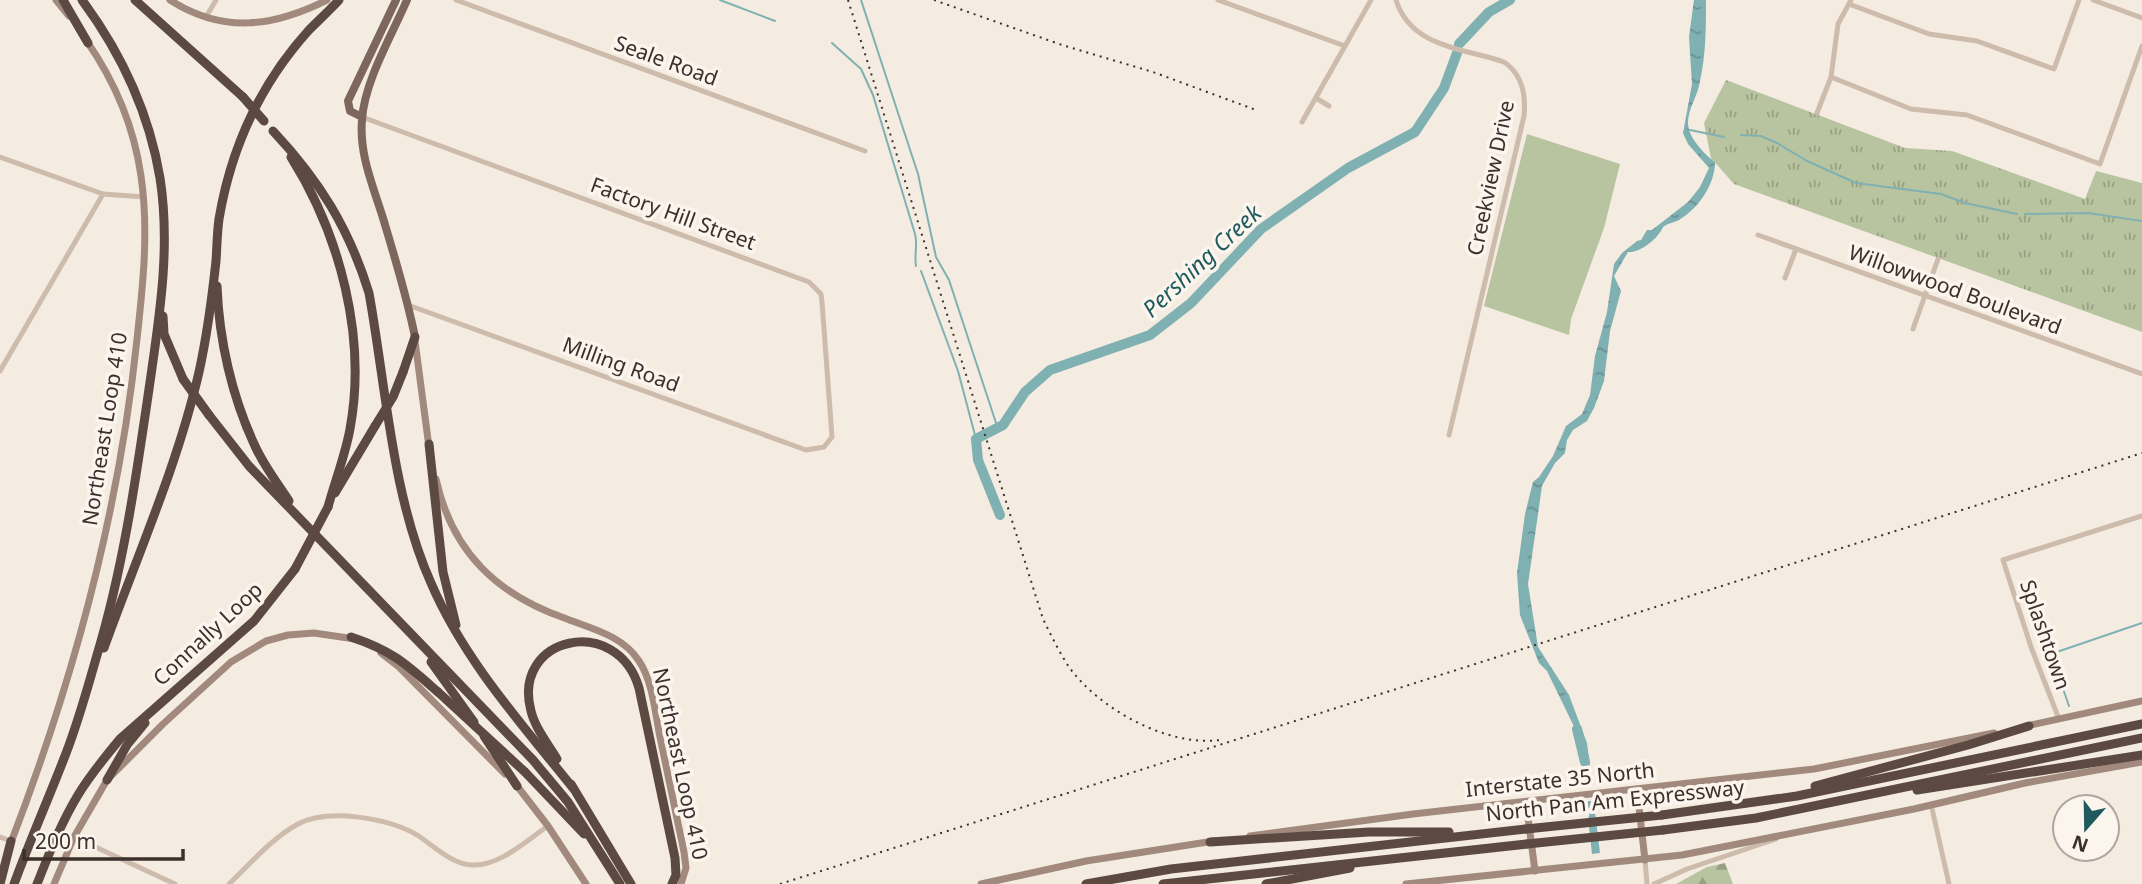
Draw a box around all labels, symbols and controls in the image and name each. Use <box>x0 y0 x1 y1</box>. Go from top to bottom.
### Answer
street label: Seale Road <box>611 28 722 92</box>
street label: Creekview Drive <box>1460 98 1520 258</box>
street label: Factory Hill Street <box>587 170 760 256</box>
water label: Pershing Creek <box>1135 196 1269 324</box>
street label: Willowwood Boulevard <box>1845 237 2066 341</box>
street label: Northeast Loop 410 <box>75 330 133 528</box>
street label: Milling Road <box>559 330 684 398</box>
street label: Connally Loop <box>147 575 268 691</box>
street label: Splashtown <box>2014 576 2078 693</box>
street label: Northeast Loop 410 <box>647 665 715 862</box>
street label: Interstate 35 North <box>1464 755 1656 803</box>
street label: North Pan Am Expressway <box>1484 772 1746 828</box>
north arrow <box>2051 793 2121 863</box>
scale bar <box>24 818 184 862</box>
text: 200 m <box>35 827 96 855</box>
text: N <box>2068 829 2092 859</box>

